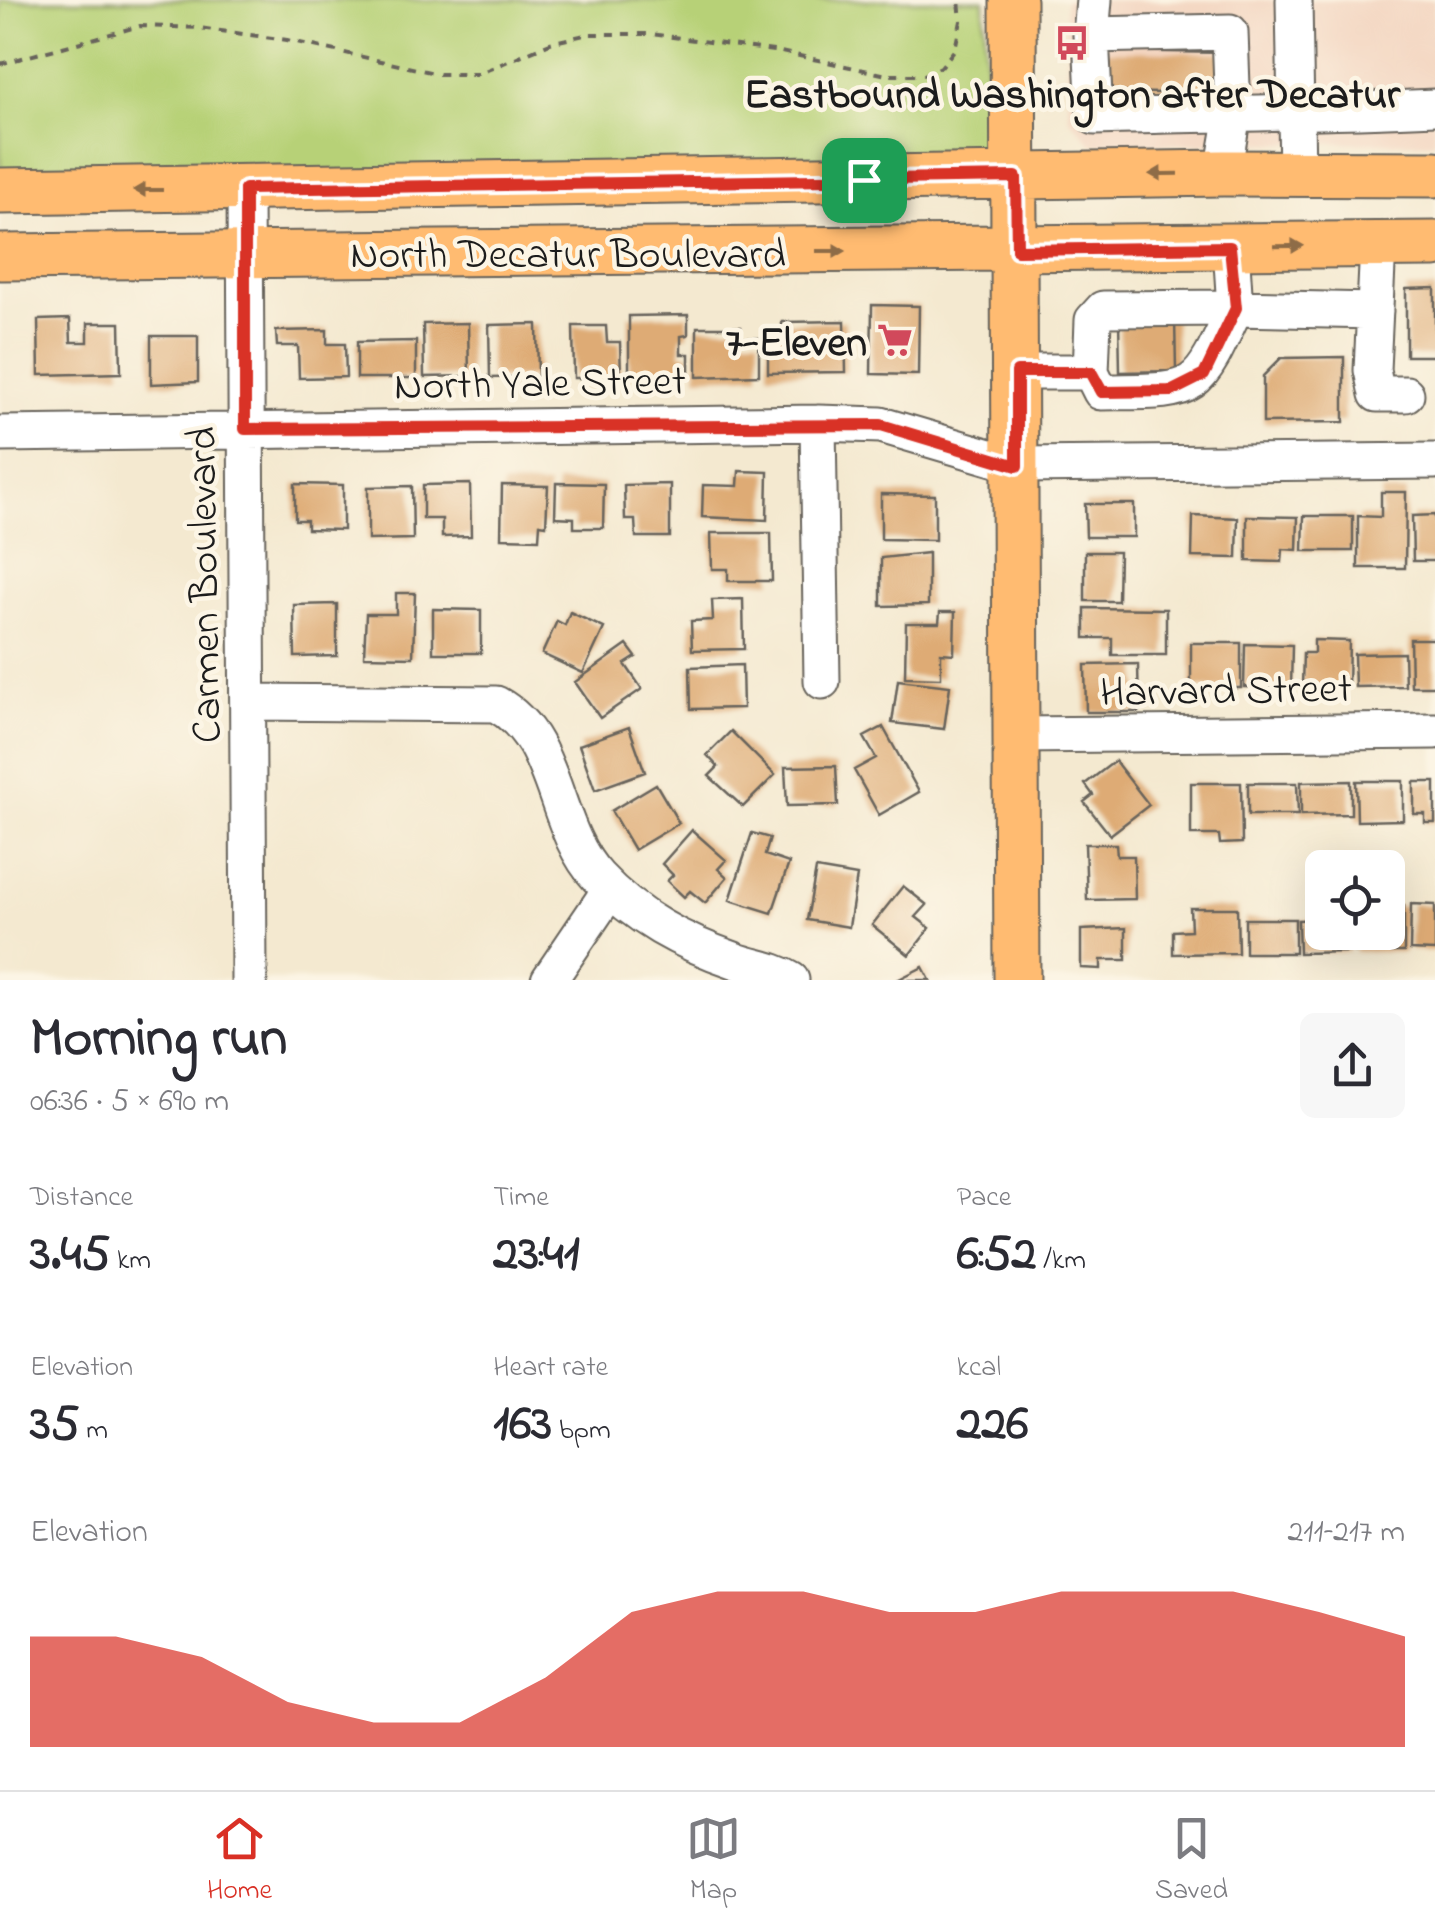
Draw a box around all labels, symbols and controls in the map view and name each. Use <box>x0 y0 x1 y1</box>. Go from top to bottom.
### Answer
bus stop icon: Eastbound Washington after Decatur <box>1053 24 1091 62</box>
place label: Eastbound Washington after Decatur <box>744 66 1401 128</box>
pin <box>822 138 907 223</box>
icon: arrive <box>837 153 892 208</box>
one-way arrow <box>1148 166 1180 182</box>
one-way arrow <box>131 182 163 198</box>
street label: North Decatur Boulevard <box>350 226 786 287</box>
one-way arrow <box>1274 238 1306 254</box>
one-way arrow <box>816 243 848 259</box>
place label: 7-Eleven <box>726 314 867 375</box>
supermarket icon: 7-Eleven <box>876 321 914 359</box>
street label: North Yale Street <box>394 352 687 419</box>
street label: Carmen Boulevard <box>173 426 240 744</box>
street label: Harvard Street <box>1100 660 1353 725</box>
map controls <box>1305 850 1405 950</box>
button: locate <box>1305 850 1405 950</box>
text: Morning run <box>30 1001 287 1081</box>
button: share <box>1300 1013 1405 1118</box>
text: 06:36 · 5 × 690 m <box>30 1079 229 1126</box>
text: Distance <box>30 1178 133 1219</box>
text: Time <box>493 1178 549 1219</box>
text: Pace <box>957 1178 1011 1219</box>
text: 3.45 <box>30 1219 110 1292</box>
text: 23:41 <box>493 1219 580 1292</box>
text: 6:52 <box>957 1219 1036 1292</box>
text: km <box>110 1241 151 1282</box>
text: /km <box>1036 1241 1086 1282</box>
text: Elevation <box>30 1348 133 1389</box>
text: Heart rate <box>493 1348 608 1389</box>
text: kcal <box>957 1348 1001 1389</box>
text: 35 <box>30 1389 79 1462</box>
text: 163 <box>493 1389 552 1462</box>
text: 226 <box>957 1389 1028 1462</box>
text: m <box>79 1411 108 1452</box>
text: bpm <box>552 1411 611 1452</box>
text: Elevation <box>30 1510 148 1557</box>
text: 211–217 m <box>1287 1510 1405 1557</box>
tab: Home <box>207 1811 272 1912</box>
tab: Map <box>686 1811 741 1912</box>
tab: Saved <box>1155 1811 1228 1912</box>

